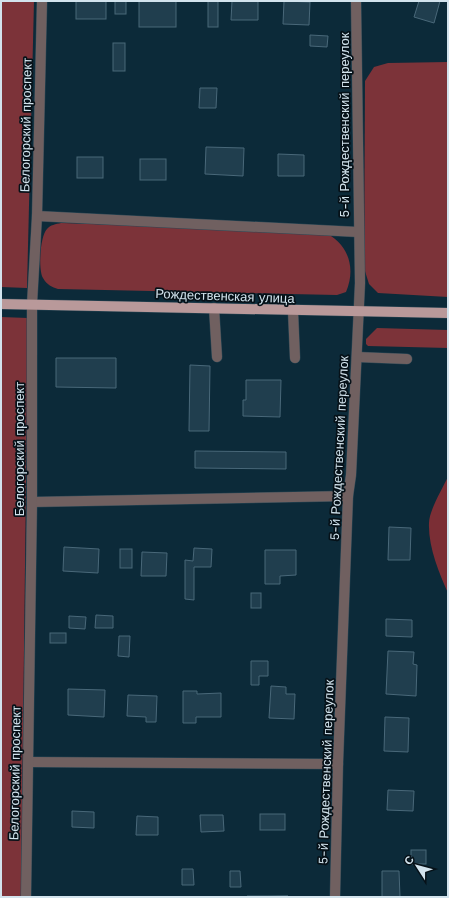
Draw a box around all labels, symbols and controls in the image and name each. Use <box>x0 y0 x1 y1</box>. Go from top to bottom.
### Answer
street label: 5-й Рождественский переулок <box>337 32 352 217</box>
street label: Белогорский проспект <box>17 58 35 192</box>
street label: Рождественская улица <box>155 286 296 306</box>
street label: 5-й Рождественский переулок <box>327 355 351 541</box>
street label: Белогорский проспект <box>12 382 27 516</box>
street label: 5-й Рождественский переулок <box>315 679 337 865</box>
street label: Белогорский проспект <box>6 706 24 840</box>
north arrow <box>397 846 437 886</box>
text: С <box>402 853 417 867</box>

